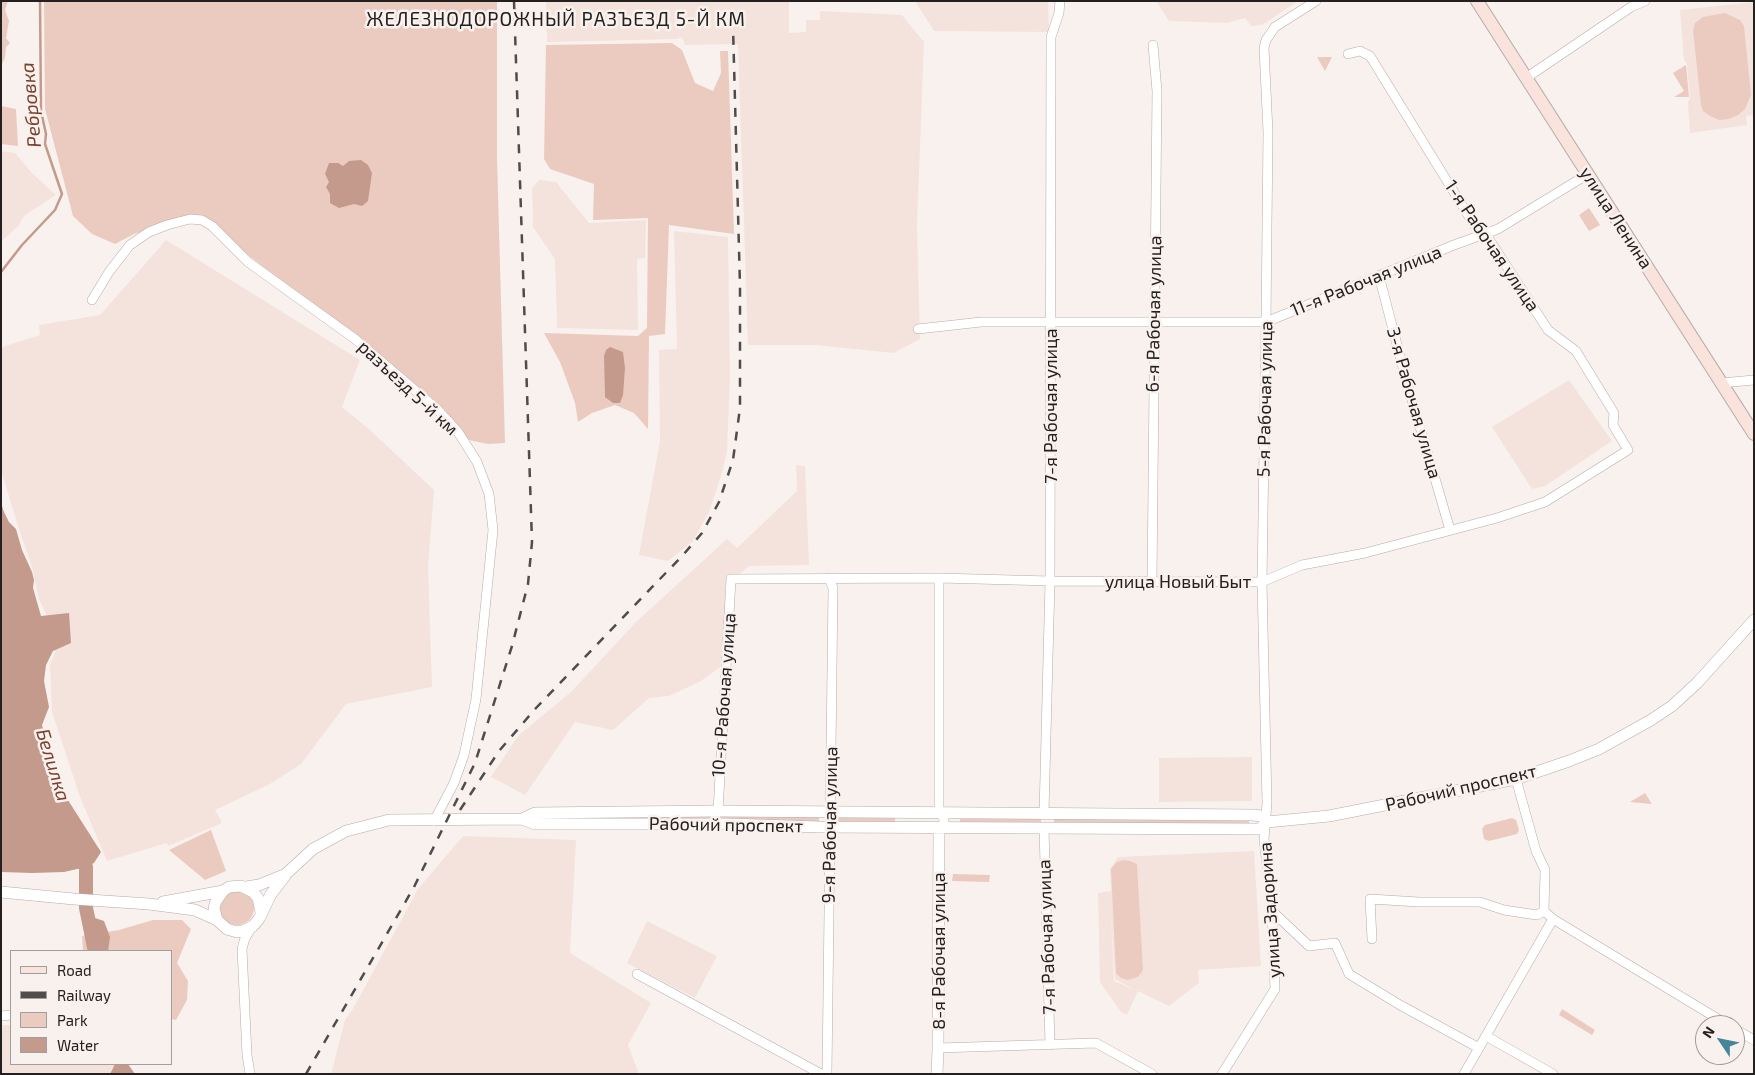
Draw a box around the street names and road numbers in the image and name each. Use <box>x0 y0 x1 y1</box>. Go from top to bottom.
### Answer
street label: улица Ленина <box>1575 163 1657 273</box>
street label: 1-я Рабочая улица <box>1440 176 1544 316</box>
street label: 6-я Рабочая улица <box>1142 235 1166 393</box>
street label: 11-я Рабочая улица <box>1287 241 1445 321</box>
street label: 5-я Рабочая улица <box>1253 321 1277 477</box>
street label: 3-я Рабочая улица <box>1382 325 1446 481</box>
street label: 7-я Рабочая улица <box>1040 328 1062 484</box>
street label: разъезд 5-й км <box>353 336 463 440</box>
street label: улица Новый Быт <box>1105 571 1251 593</box>
street label: 10-я Рабочая улица <box>707 612 741 778</box>
street label: 9-я Рабочая улица <box>818 746 842 904</box>
street label: Рабочий проспект <box>1383 760 1539 816</box>
street label: Рабочий проспект <box>649 813 803 837</box>
street label: улица Задорина <box>1254 841 1286 979</box>
street label: 7-я Рабочая улица <box>1033 859 1061 1015</box>
street label: 8-я Рабочая улица <box>928 872 950 1030</box>

